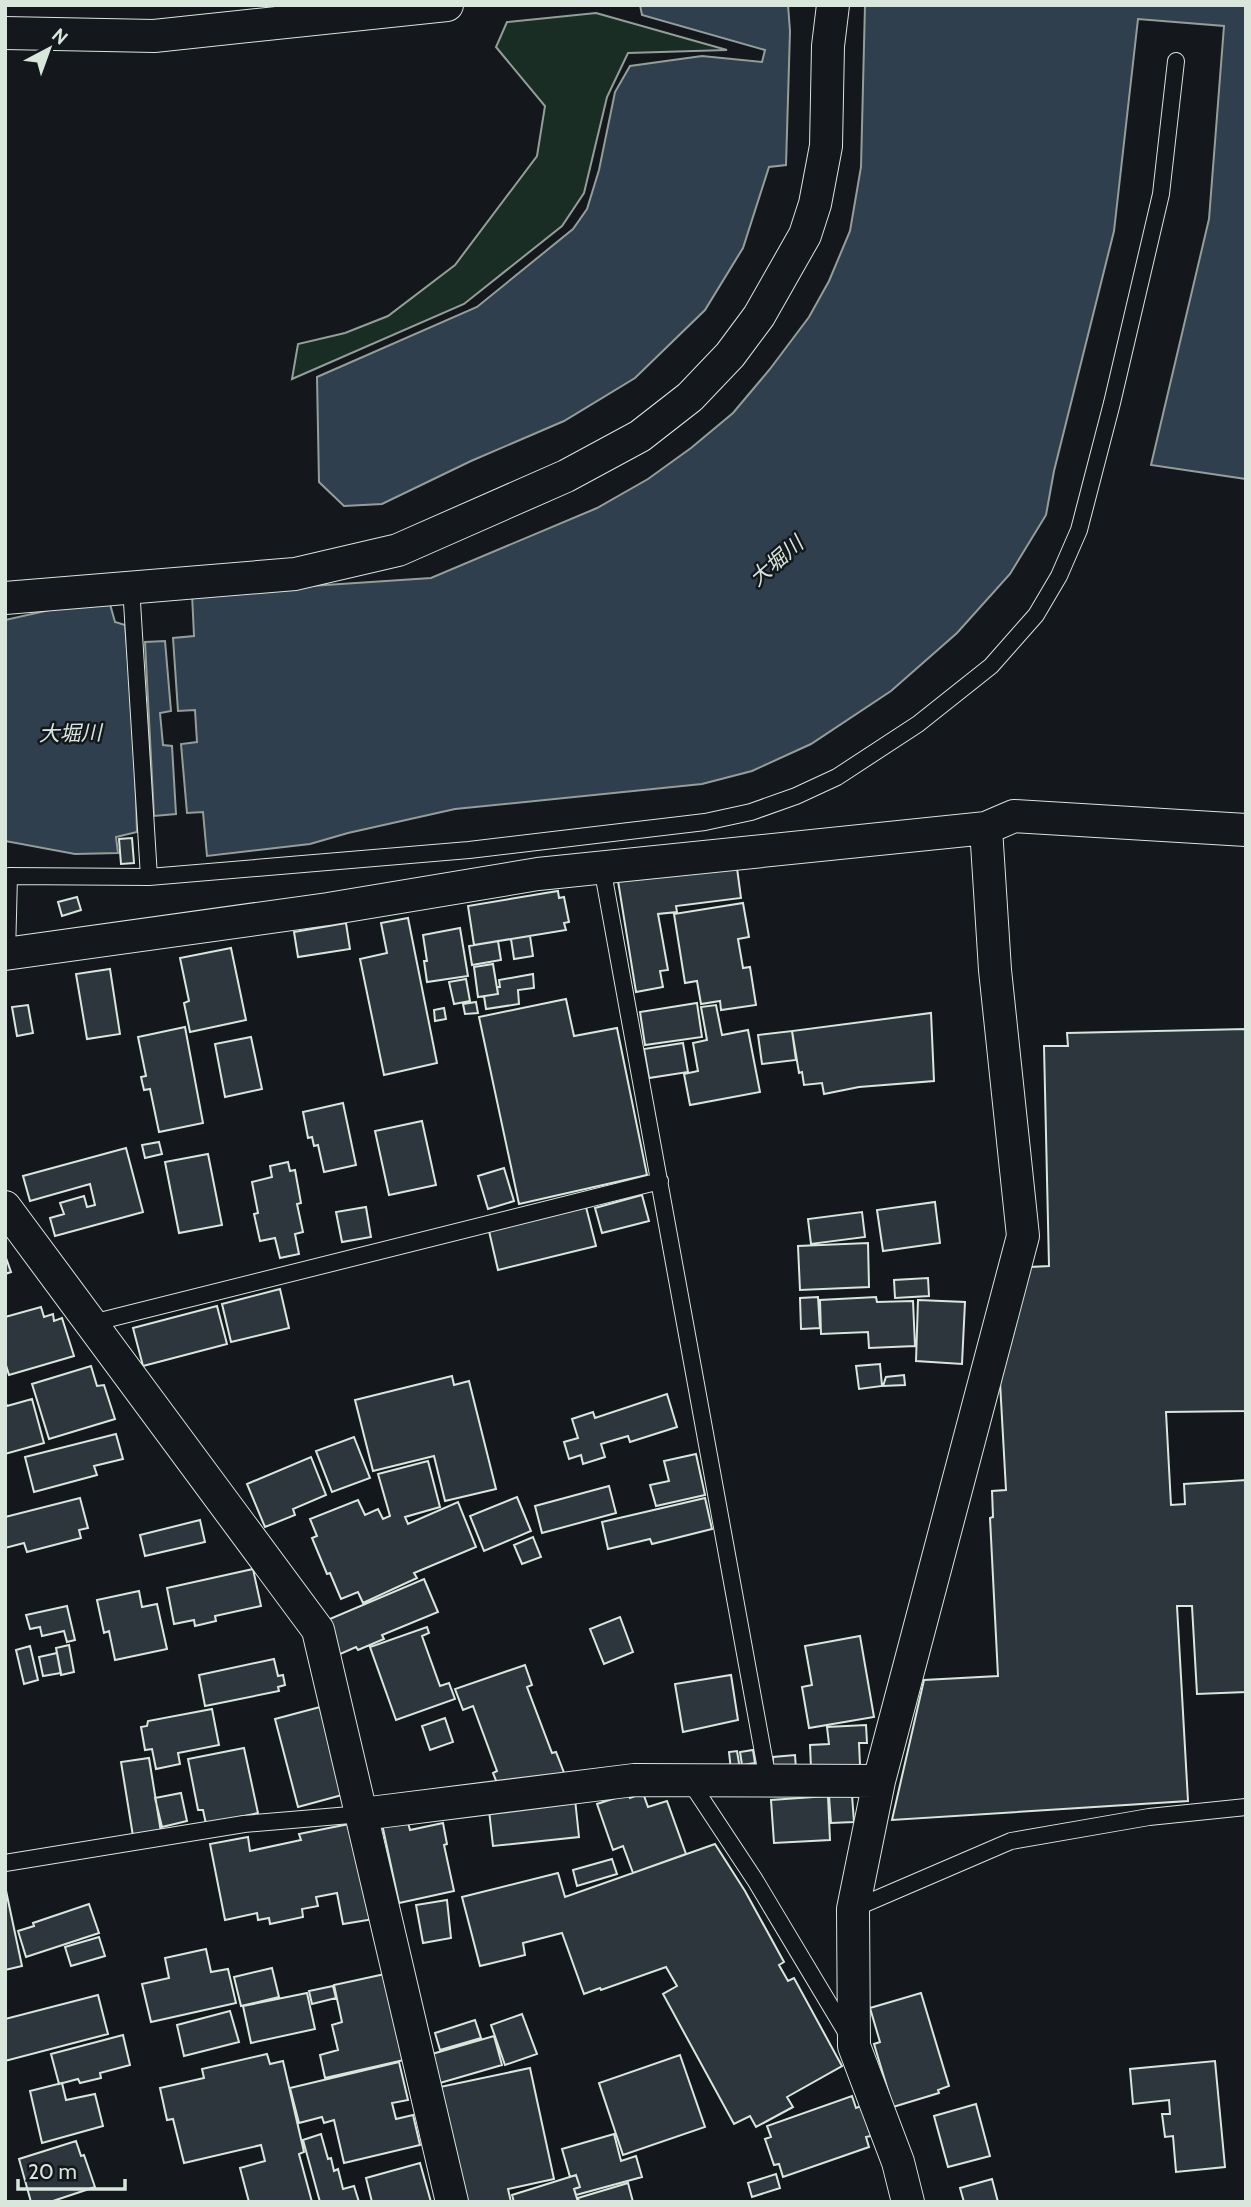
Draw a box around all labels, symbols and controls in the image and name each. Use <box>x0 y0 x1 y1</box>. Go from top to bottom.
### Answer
north arrow <box>14 14 84 84</box>
text: N <box>47 23 72 50</box>
water label: 大堀川 <box>744 530 809 591</box>
water label: 大堀川 <box>38 720 104 746</box>
scale bar <box>18 2148 124 2192</box>
text: 20 m <box>28 2159 77 2184</box>

